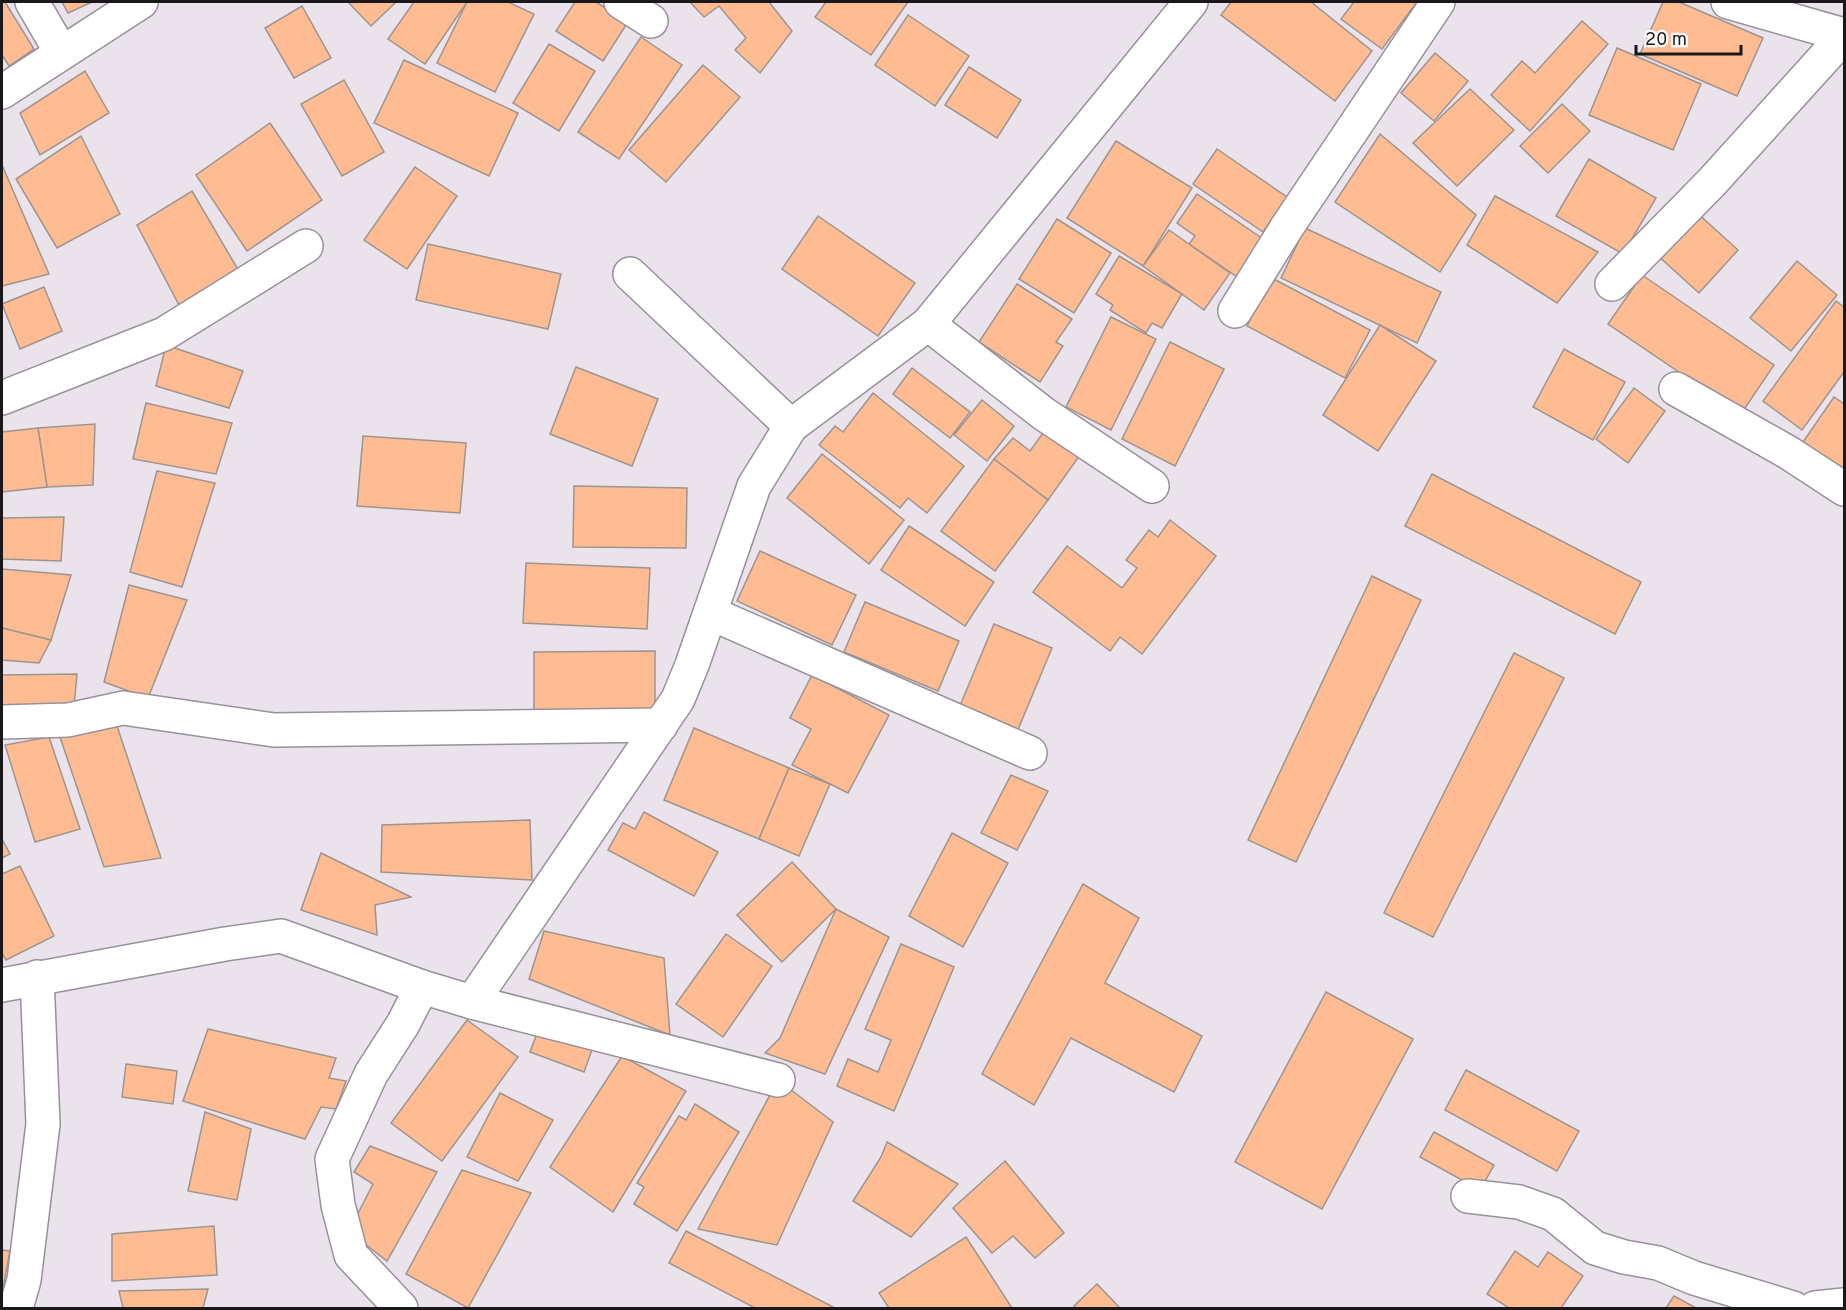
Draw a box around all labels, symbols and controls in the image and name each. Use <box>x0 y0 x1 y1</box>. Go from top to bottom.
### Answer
scale bar <box>1636 18 1741 56</box>
text: 20 m <box>1645 29 1687 52</box>

